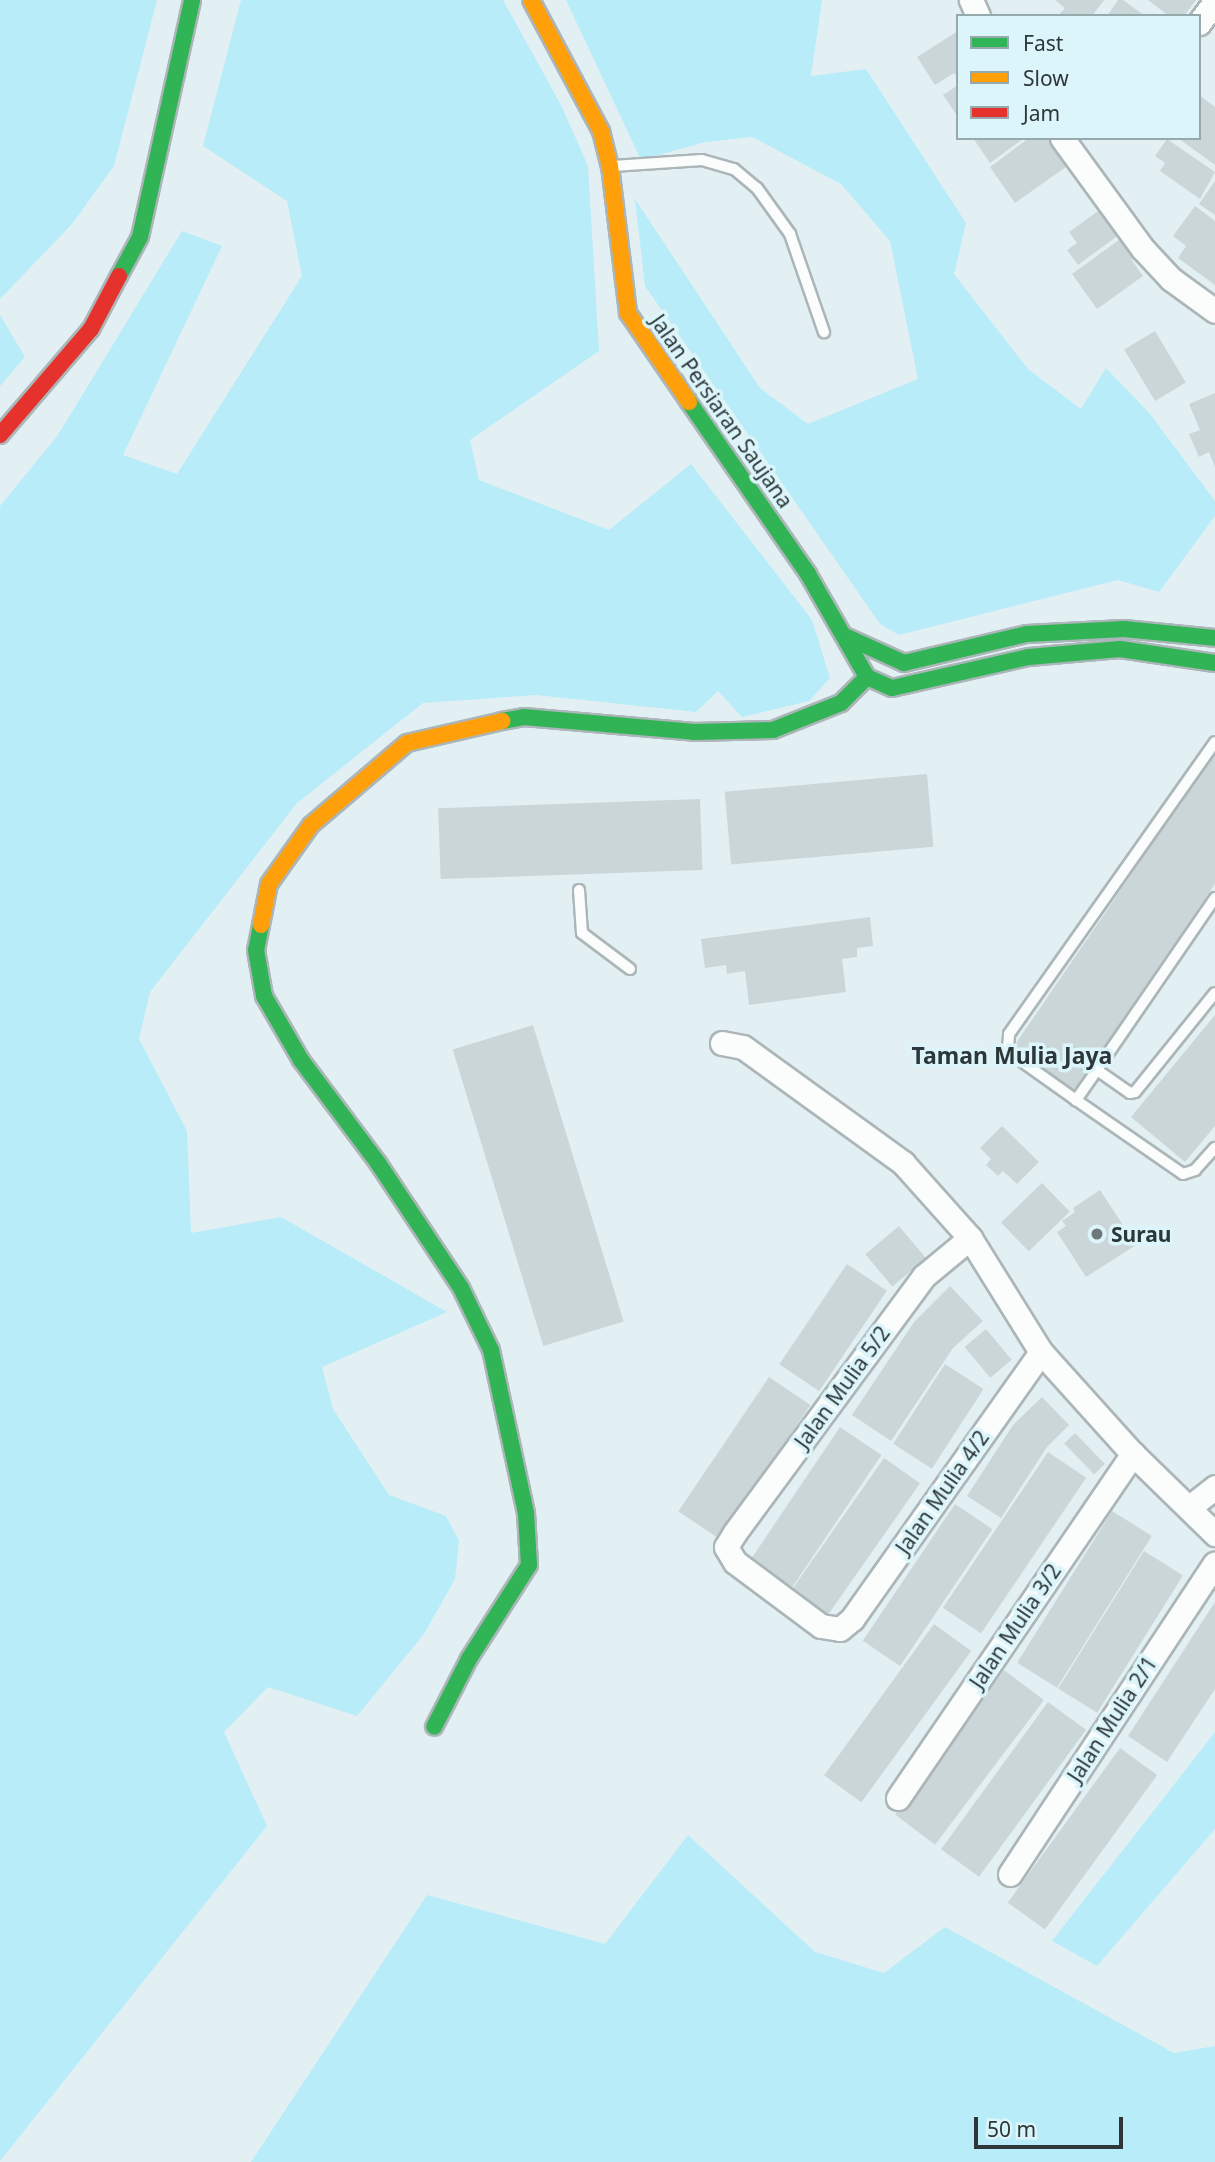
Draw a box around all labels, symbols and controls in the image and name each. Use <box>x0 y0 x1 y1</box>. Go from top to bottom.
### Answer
legend <box>956 14 1201 140</box>
text: Fast <box>1023 29 1063 57</box>
text: Slow <box>1023 64 1069 92</box>
text: Jam <box>1023 99 1060 127</box>
street label: Jalan Persiaran Saujana <box>646 309 798 513</box>
district label: Taman Mulia Jaya <box>912 1041 1112 1069</box>
place label: Surau <box>1111 1221 1171 1247</box>
marker: Surau <box>1089 1226 1105 1242</box>
street label: Jalan Mulia 5/2 <box>789 1321 895 1453</box>
street label: Jalan Mulia 4/2 <box>890 1425 994 1559</box>
street label: Jalan Mulia 3/2 <box>964 1559 1066 1693</box>
street label: Jalan Mulia 2/1 <box>1062 1651 1162 1787</box>
scale bar <box>977 2102 1126 2146</box>
text: 50 m <box>987 2115 1036 2143</box>

